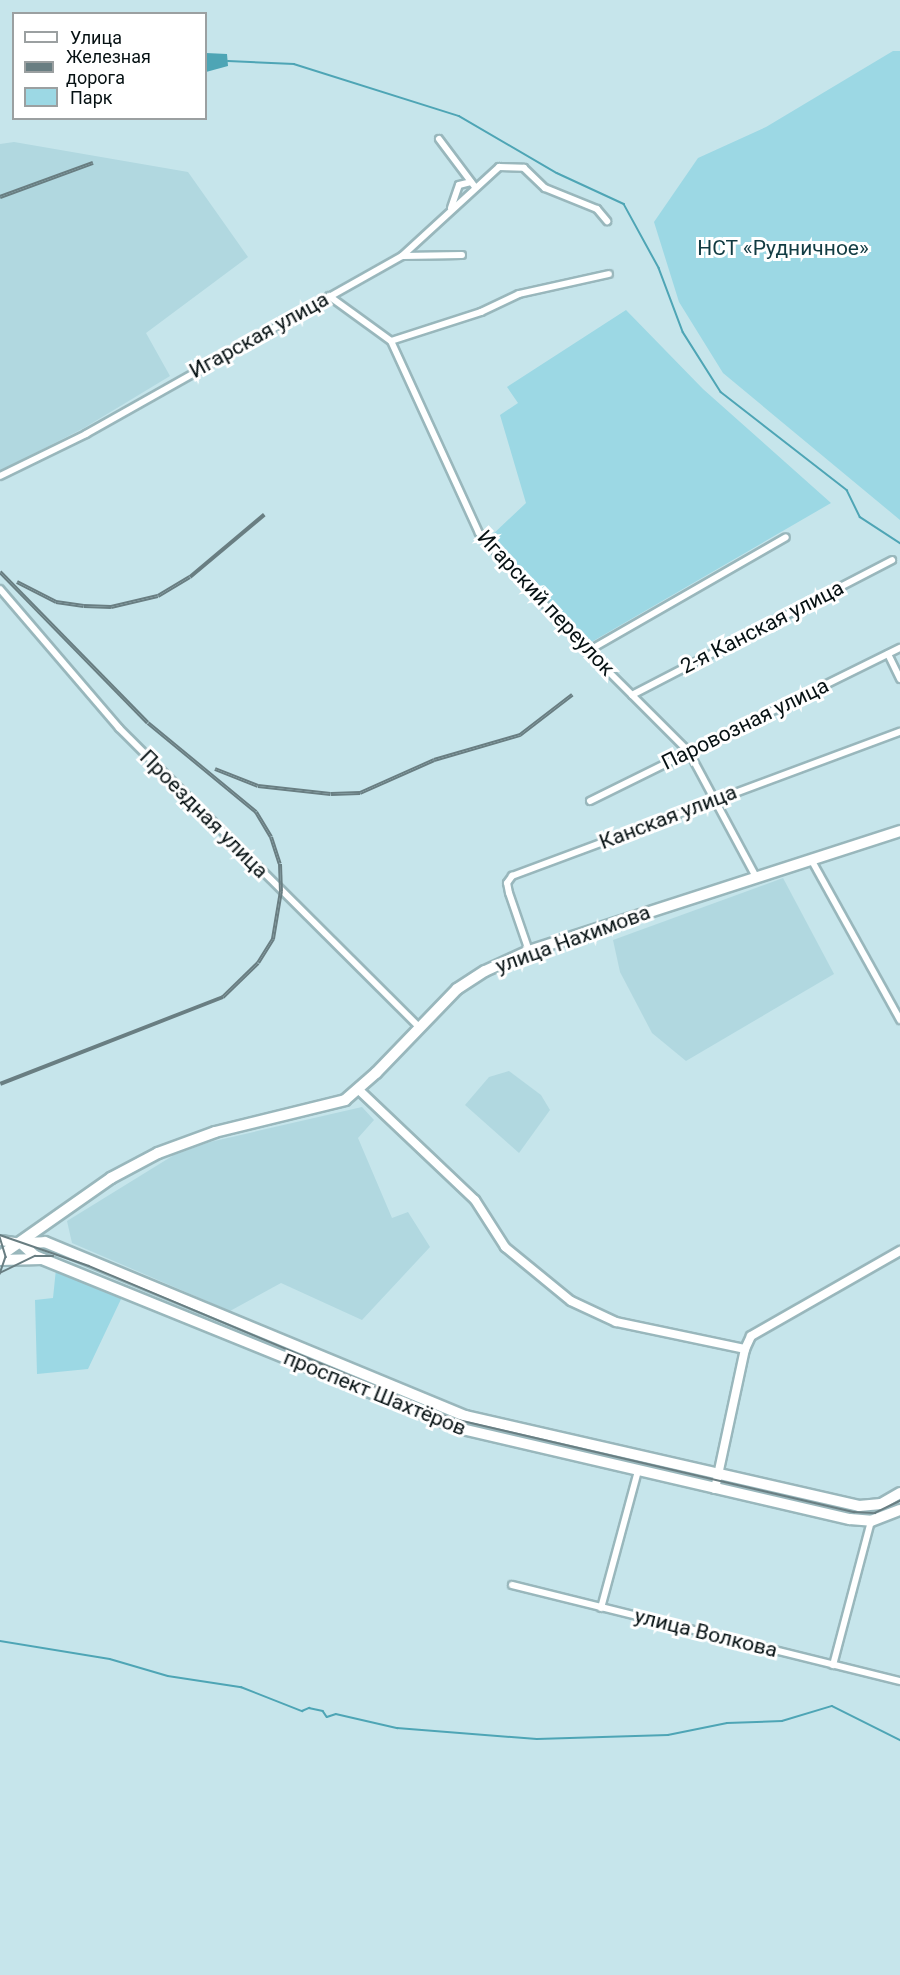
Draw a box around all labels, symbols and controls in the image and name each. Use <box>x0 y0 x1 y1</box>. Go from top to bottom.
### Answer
legend <box>12 12 207 120</box>
text: Улица <box>70 27 122 48</box>
text: Железная дорога <box>66 46 151 88</box>
text: Парк <box>70 87 112 108</box>
park label: НСТ «Рудничное» <box>697 235 869 261</box>
street label: Игарская улица <box>185 286 333 384</box>
street label: Игарский переулок <box>472 525 620 681</box>
street label: 2-я Канская улица <box>676 575 848 679</box>
street label: Паровозная улица <box>657 673 833 775</box>
street label: Проездная улица <box>135 745 273 883</box>
street label: Канская улица <box>596 779 740 855</box>
street label: улица Нахимова <box>492 899 654 979</box>
street label: проспект Шахтёров <box>280 1345 470 1441</box>
street label: улица Волкова <box>632 1603 780 1663</box>

